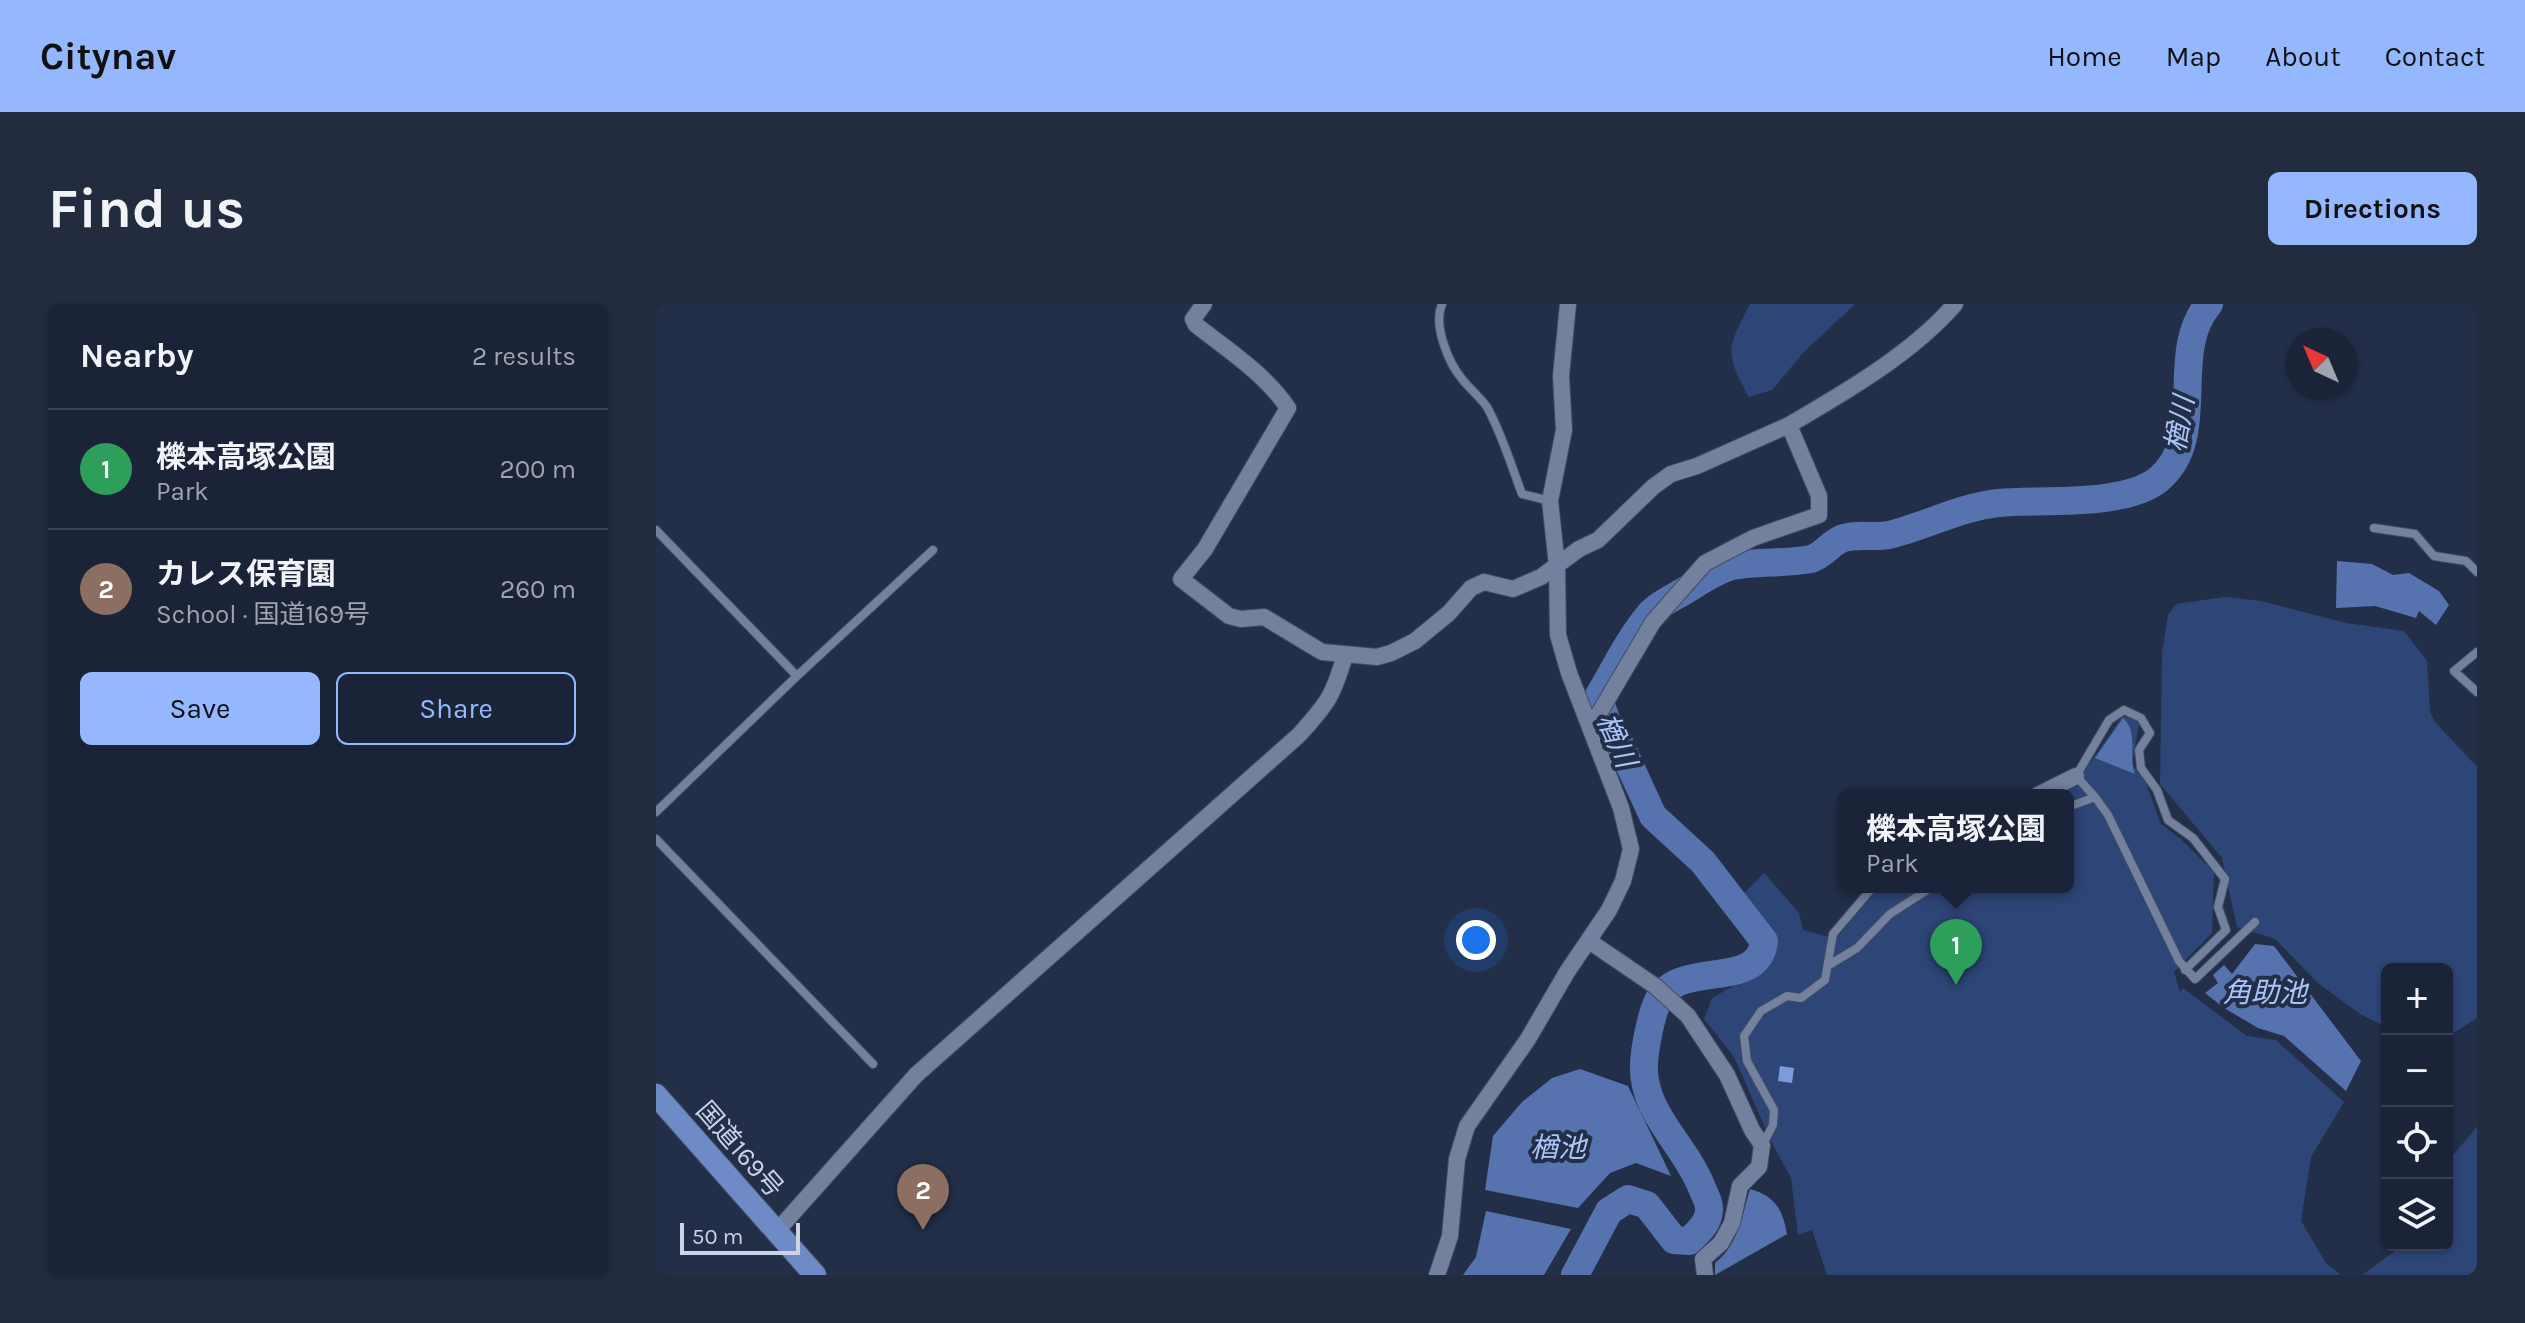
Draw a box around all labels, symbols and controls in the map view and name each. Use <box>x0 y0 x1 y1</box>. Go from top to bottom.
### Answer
text: Citynav <box>40 34 176 79</box>
text: Home <box>2047 40 2122 73</box>
text: Map <box>2166 40 2221 73</box>
text: About <box>2265 40 2341 73</box>
text: Contact <box>2385 40 2485 73</box>
button: Directions <box>2268 172 2477 245</box>
text: Find us <box>48 176 245 241</box>
north arrow <box>2285 328 2357 400</box>
text: Nearby <box>80 336 194 376</box>
text: 2 results <box>472 341 576 372</box>
water label: 楢川 <box>2158 391 2201 455</box>
text: 櫟本高塚公園 <box>156 439 336 475</box>
text: 1 <box>101 454 111 485</box>
text: 200 m <box>500 454 576 485</box>
text: Park <box>156 476 209 507</box>
text: カレス保育園 <box>156 556 336 592</box>
text: 2 <box>98 574 114 605</box>
text: 260 m <box>500 574 576 605</box>
text: School · 国道169号 <box>156 599 370 630</box>
button: Save <box>80 672 320 745</box>
button: Share <box>336 672 576 745</box>
water label: 楢川 <box>1590 708 1644 775</box>
popup <box>1838 789 2074 893</box>
text: 櫟本高塚公園 <box>1866 811 2046 847</box>
text: Park <box>1866 848 1919 879</box>
pin: 1 <box>1930 919 1982 985</box>
your location <box>1456 920 1496 960</box>
map controls <box>2381 963 2453 1251</box>
button: + <box>2381 963 2453 1035</box>
water label: 角助池 <box>2223 976 2310 1009</box>
button: − <box>2381 1035 2453 1107</box>
street label: 国道169号 <box>690 1095 790 1203</box>
button: locate <box>2381 1107 2453 1179</box>
water label: 楢池 <box>1530 1131 1589 1164</box>
pin: 2 <box>897 1164 949 1230</box>
button: layers <box>2381 1179 2453 1251</box>
scale bar <box>680 1219 800 1255</box>
text: 50 m <box>692 1224 743 1250</box>

